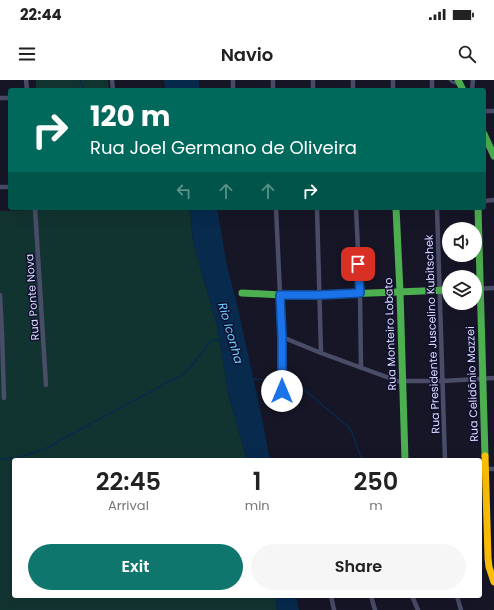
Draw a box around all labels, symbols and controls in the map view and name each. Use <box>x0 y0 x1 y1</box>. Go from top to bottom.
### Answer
text: 22:44 <box>20 4 62 25</box>
text: Navio <box>221 42 273 67</box>
icon: menu <box>16 43 38 65</box>
icon: search <box>456 43 478 65</box>
text: 120 m <box>90 97 170 136</box>
icon: right <box>24 104 76 156</box>
text: Rua Joel Germano de Oliveira <box>90 135 357 160</box>
icon: left <box>173 180 195 202</box>
icon: ahead <box>215 180 237 202</box>
icon: ahead <box>257 180 279 202</box>
icon: right <box>299 180 321 202</box>
map controls <box>442 222 482 310</box>
button: sound <box>442 222 482 262</box>
street label: Rua Presidente Juscelino Kubitschek <box>421 234 443 434</box>
pin <box>341 247 375 281</box>
street label: Rua Ponte Nova <box>21 253 43 341</box>
icon: arrive <box>347 253 369 275</box>
button: layers <box>442 270 482 310</box>
street label: Rua Monteiro Lobato <box>380 277 400 391</box>
water label: Rio Iconha <box>214 300 248 366</box>
street label: Rua Celidônio Mazzei <box>462 326 482 442</box>
position arrow <box>261 370 303 412</box>
text: 22:45 <box>96 465 161 498</box>
text: 1 <box>253 465 262 498</box>
text: 250 <box>353 465 398 498</box>
text: Arrival <box>108 496 149 515</box>
text: min <box>245 496 270 515</box>
text: m <box>369 496 383 515</box>
button: Exit <box>28 544 243 590</box>
button: Share <box>251 544 466 590</box>

